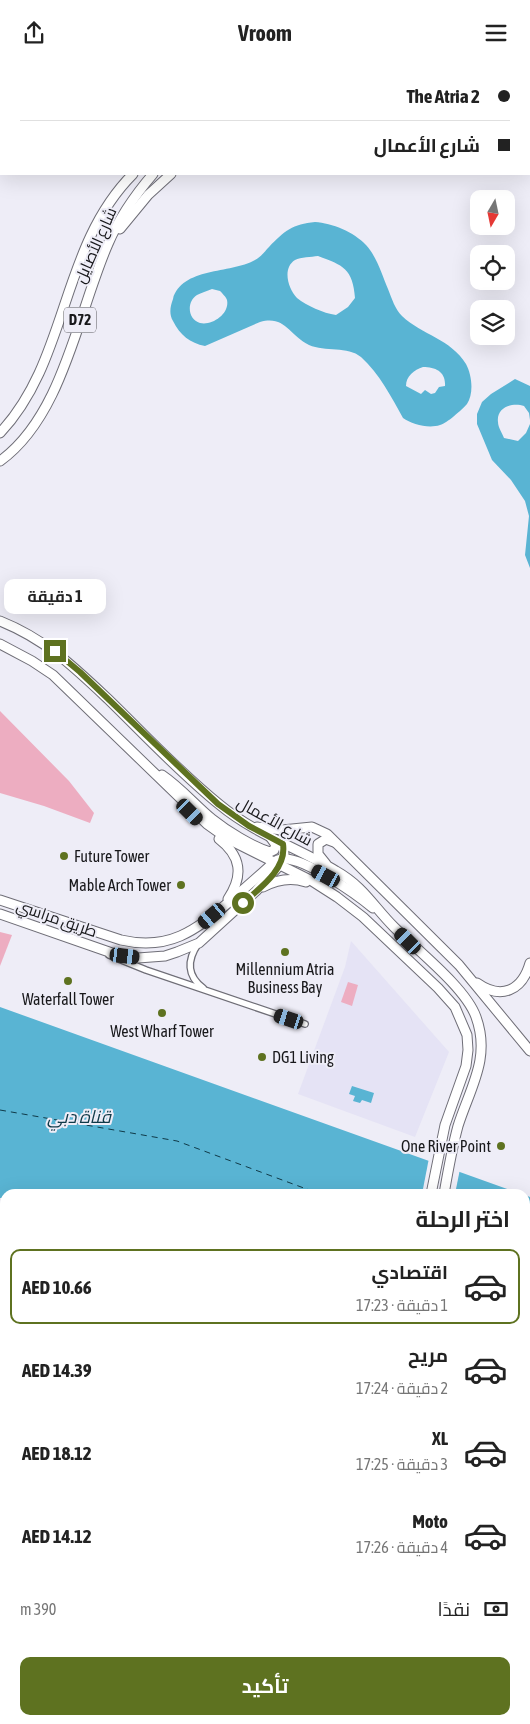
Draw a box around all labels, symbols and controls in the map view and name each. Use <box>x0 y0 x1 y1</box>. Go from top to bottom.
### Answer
icon: share <box>20 19 48 47</box>
icon: menu <box>482 19 510 47</box>
text: Vroom <box>238 20 292 46</box>
text: The Atria 2 <box>406 85 480 107</box>
text: شارع الأعمال <box>374 134 480 156</box>
north arrow <box>470 190 515 235</box>
map controls <box>470 190 515 345</box>
street label: شارع الأصايل <box>70 204 122 287</box>
button: locate <box>470 245 515 290</box>
button: layers <box>470 300 515 345</box>
road number: D72 <box>64 307 96 333</box>
callout: 1 دقيقة <box>4 579 106 613</box>
text: 1 دقيقة <box>28 587 82 605</box>
route end <box>44 640 66 662</box>
street label: شارع الأعمال <box>233 793 316 852</box>
car <box>174 796 205 828</box>
place label: Future Tower <box>74 847 150 865</box>
marker: Future Tower <box>58 850 70 862</box>
car <box>309 862 342 890</box>
place label: Mable Arch Tower <box>68 876 171 894</box>
marker: Mable Arch Tower <box>175 879 187 891</box>
route start <box>232 892 254 914</box>
street label: طريق مراسي <box>13 896 100 944</box>
car <box>195 901 228 931</box>
car <box>392 925 423 957</box>
marker: Millennium Atria Business Bay <box>279 946 291 958</box>
car <box>109 947 140 965</box>
place label: Millennium Atria Business Bay <box>236 960 334 997</box>
marker: Waterfall Tower <box>62 975 74 987</box>
place label: Waterfall Tower <box>22 990 114 1008</box>
marker: West Wharf Tower <box>156 1007 168 1019</box>
car <box>272 1007 305 1031</box>
place label: West Wharf Tower <box>110 1022 214 1040</box>
place label: DG1 Living <box>272 1048 334 1067</box>
marker: DG1 Living <box>256 1051 268 1063</box>
water label: قناة دبي <box>47 1106 112 1131</box>
place label: One River Point <box>401 1137 491 1155</box>
marker: One River Point <box>495 1140 507 1152</box>
text: اختر الرحلة <box>416 1206 510 1232</box>
text: اقتصادي <box>372 1261 448 1283</box>
icon: car <box>463 1264 508 1309</box>
text: AED 10.66 <box>22 1276 92 1298</box>
text: 1 دقيقة · 17:23 <box>356 1296 448 1314</box>
text: مريح <box>408 1344 448 1366</box>
icon: car <box>463 1347 508 1392</box>
text: AED 14.39 <box>22 1359 92 1381</box>
text: 2 دقيقة · 17:24 <box>356 1379 448 1397</box>
text: XL <box>432 1427 448 1449</box>
icon: car <box>463 1430 508 1475</box>
text: AED 18.12 <box>22 1442 92 1464</box>
text: 3 دقيقة · 17:25 <box>356 1455 448 1473</box>
text: Moto <box>412 1510 448 1532</box>
icon: car <box>463 1513 508 1558</box>
text: AED 14.12 <box>22 1525 92 1547</box>
text: 4 دقيقة · 17:26 <box>356 1538 448 1556</box>
icon: cash <box>482 1595 510 1623</box>
text: نقدًا <box>438 1598 470 1620</box>
text: 390 m <box>20 1600 56 1618</box>
button: تأكيد <box>20 1657 510 1715</box>

